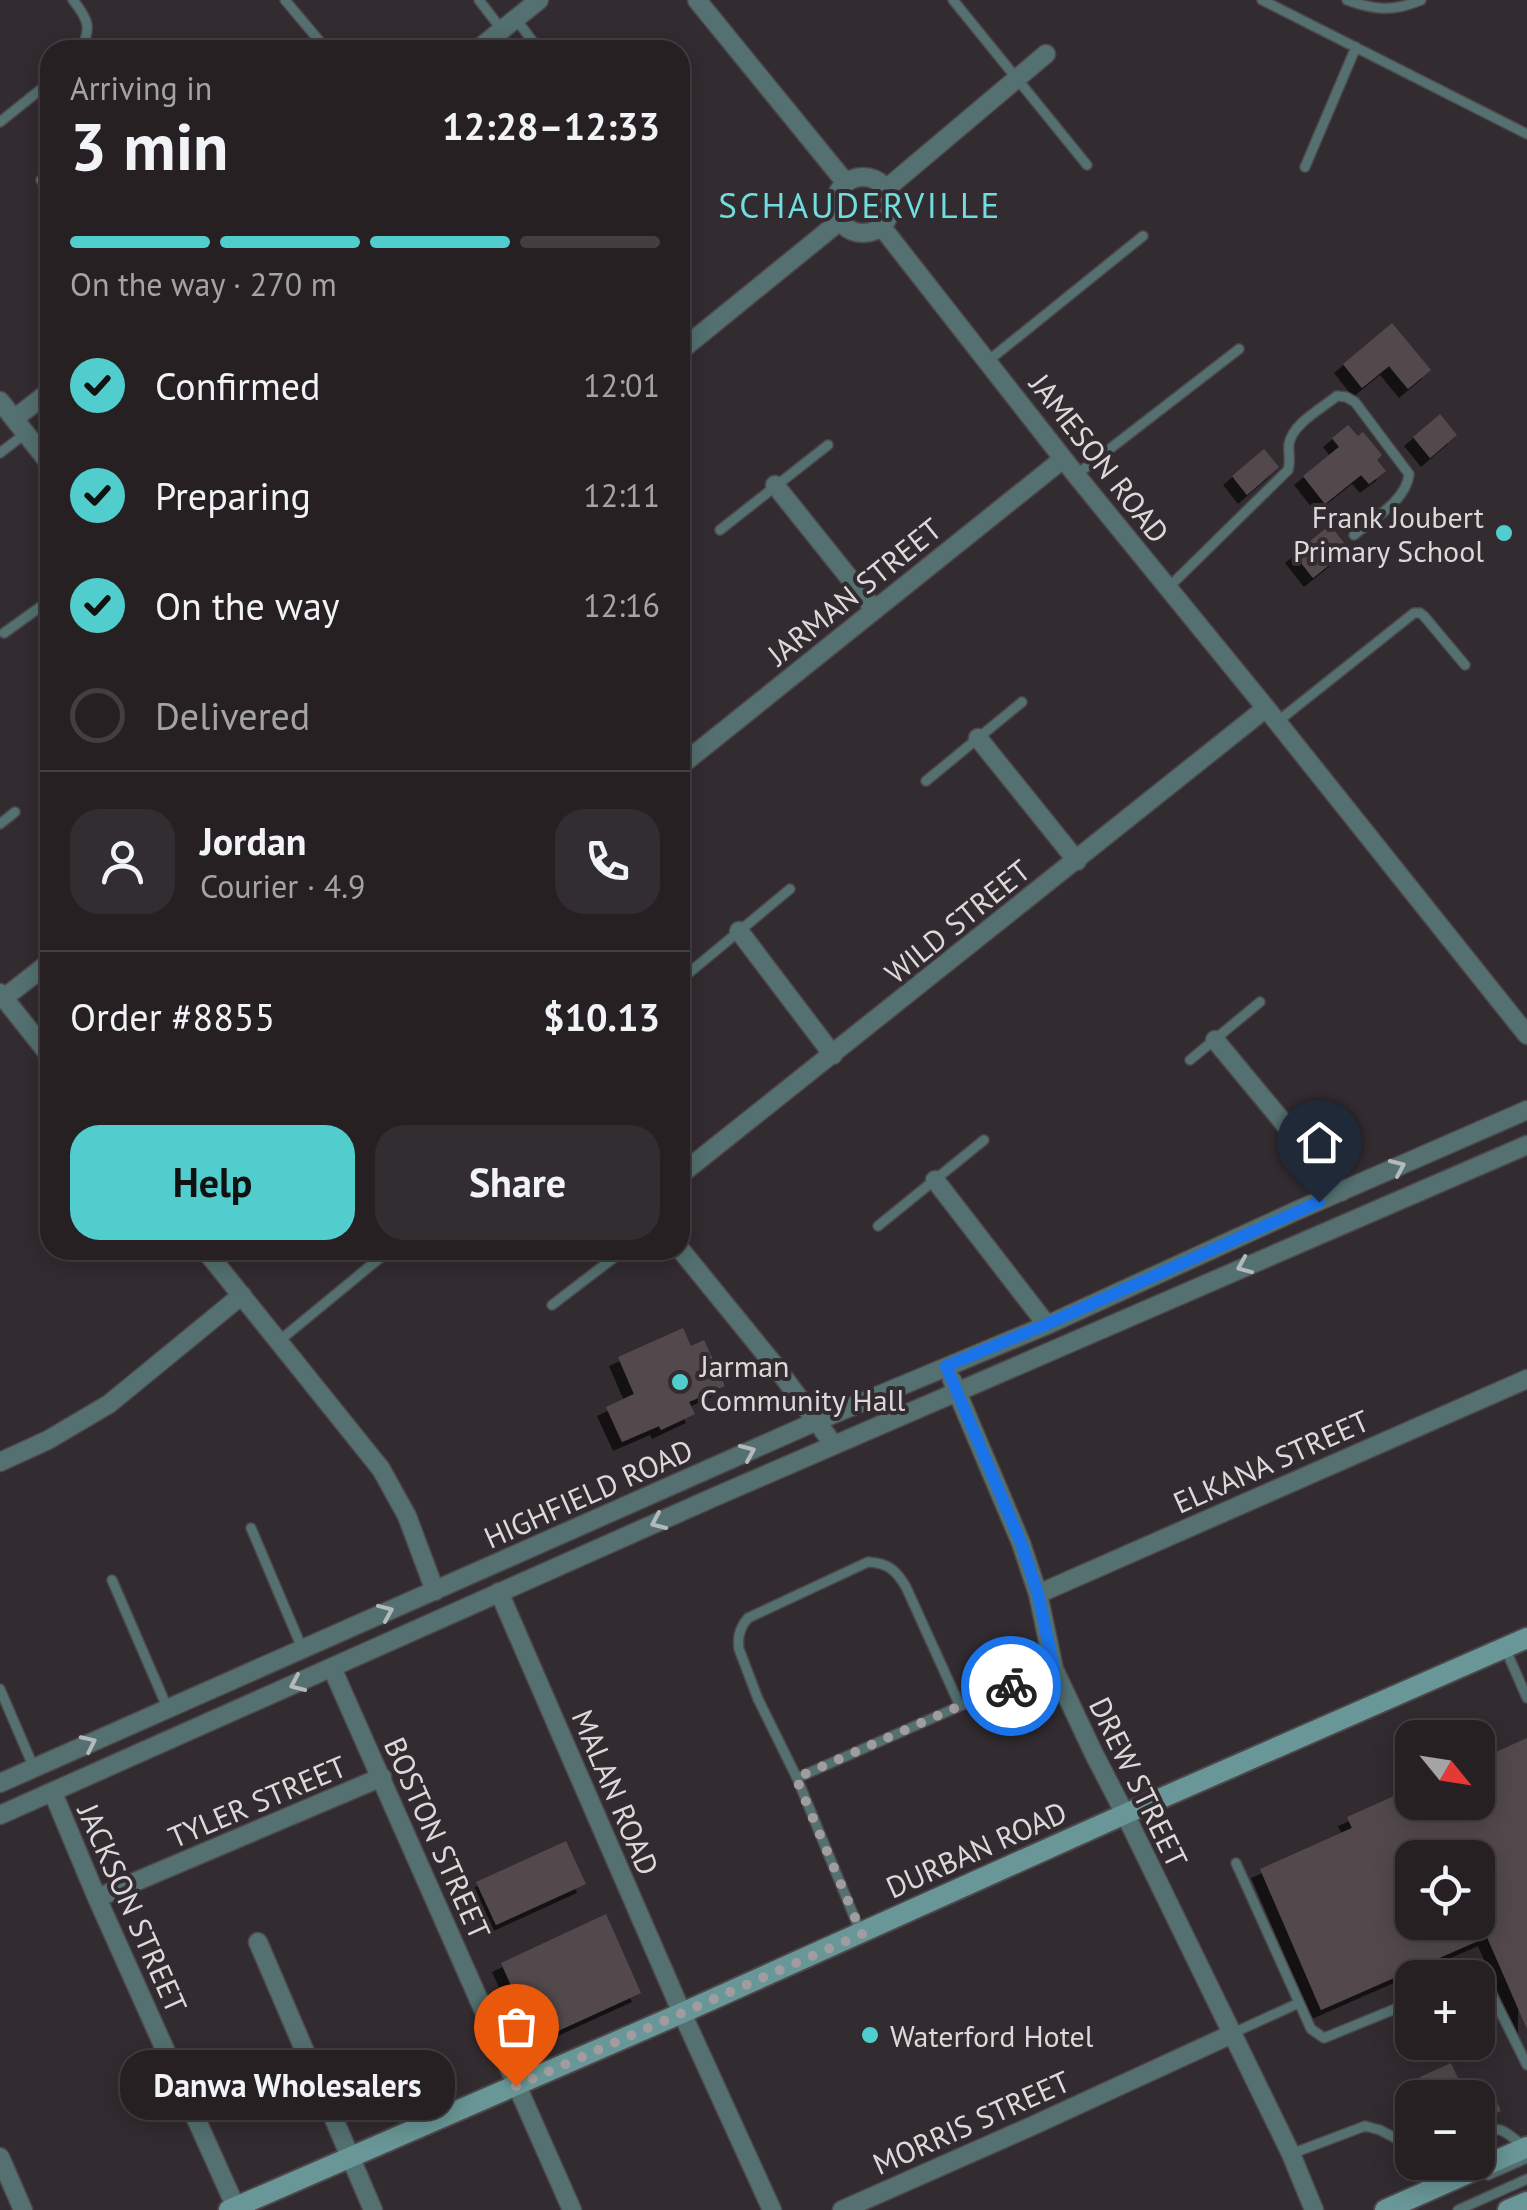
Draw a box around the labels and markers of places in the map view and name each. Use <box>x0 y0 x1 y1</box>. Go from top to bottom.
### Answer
place label: Frank Joubert Primary School <box>1293 497 1484 570</box>
marker: Frank Joubert Primary School <box>1493 522 1515 544</box>
pin <box>1277 1100 1362 1203</box>
place label: Jarman Community Hall <box>698 1346 905 1419</box>
marker: Jarman Community Hall <box>669 1371 691 1393</box>
pin <box>474 1984 559 2087</box>
place label: Waterford Hotel <box>890 2016 1094 2055</box>
marker: Waterford Hotel <box>859 2024 881 2046</box>
callout: Danwa Wholesalers <box>121 2051 456 2121</box>

